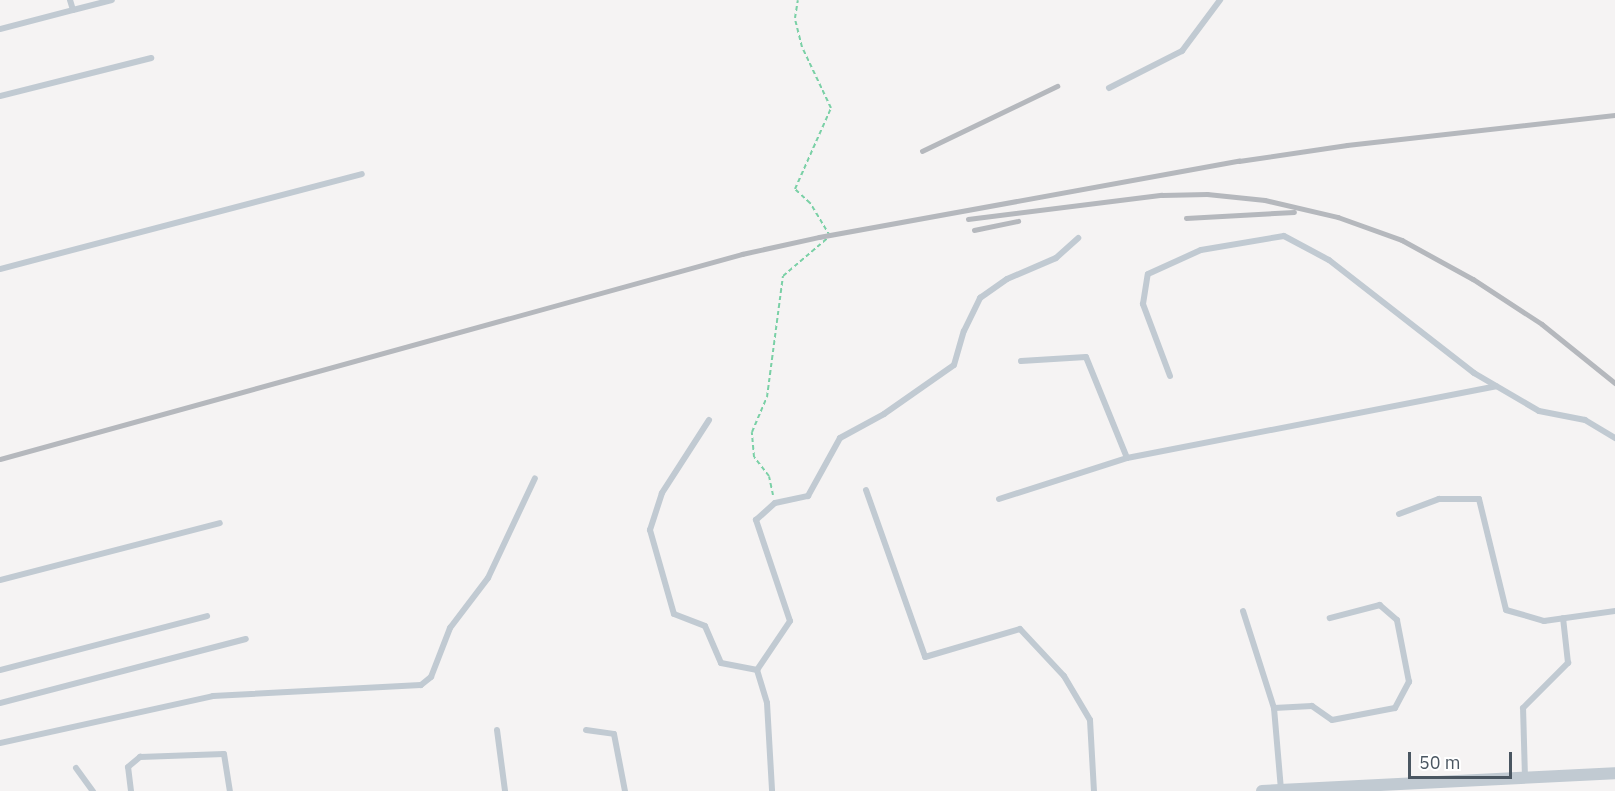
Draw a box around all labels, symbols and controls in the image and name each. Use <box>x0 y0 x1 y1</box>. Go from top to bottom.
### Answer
scale bar <box>1411 740 1514 778</box>
text: 50 m <box>1419 751 1461 774</box>

